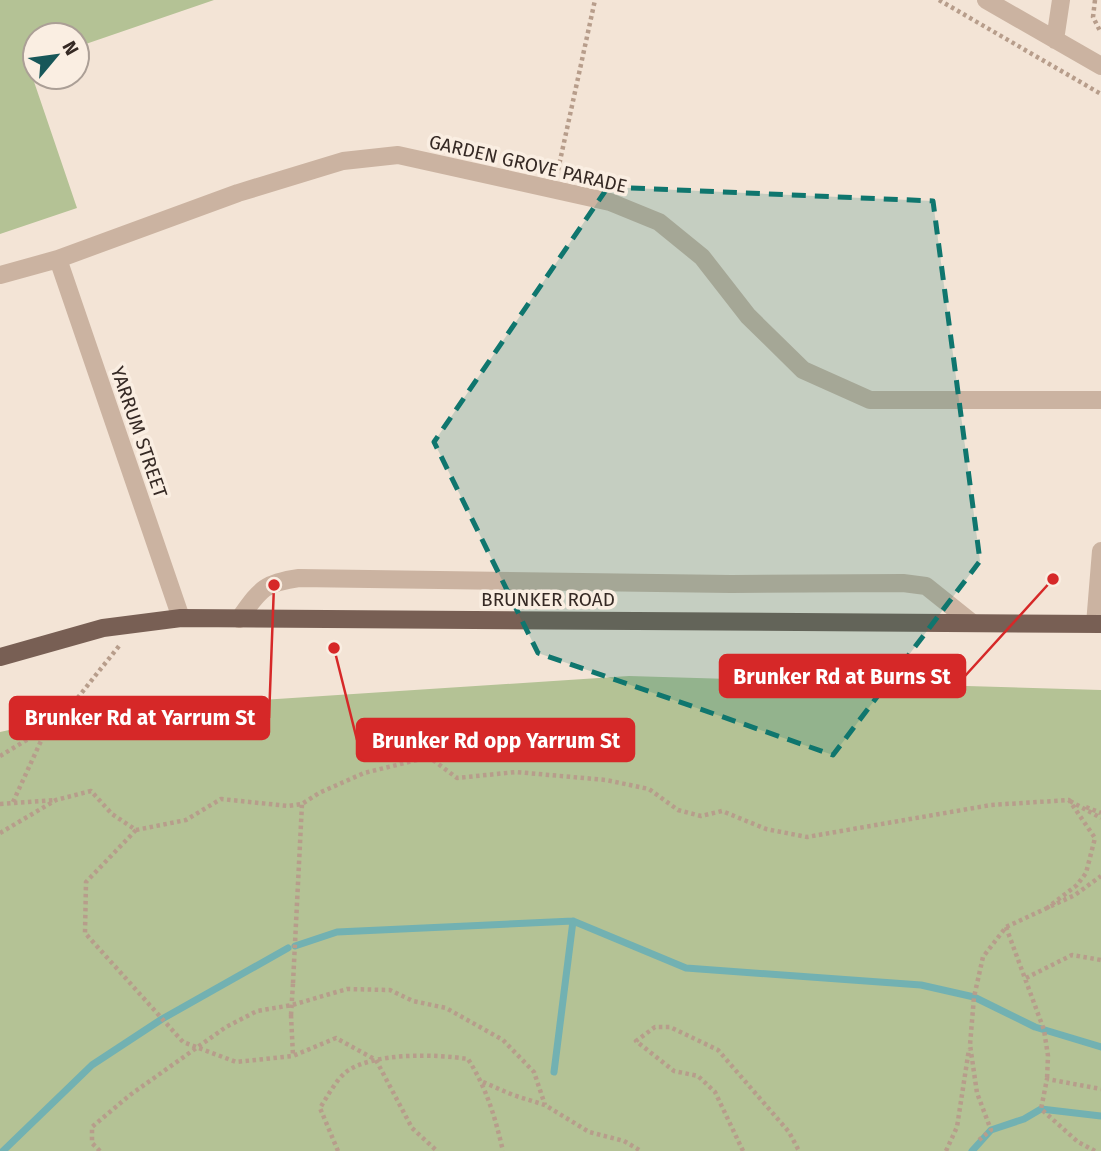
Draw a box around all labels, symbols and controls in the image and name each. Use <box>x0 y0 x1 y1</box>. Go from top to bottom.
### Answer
north arrow <box>21 21 91 91</box>
text: N <box>57 37 84 59</box>
street label: GARDEN GROVE PARADE <box>427 130 629 198</box>
street label: YARRUM STREET <box>106 363 172 501</box>
street label: BRUNKER ROAD <box>481 588 615 611</box>
callout: Brunker Rd at Burns St <box>720 655 965 697</box>
text: Brunker Rd at Burns St <box>733 664 952 690</box>
callout: Brunker Rd at Yarrum St <box>10 697 269 739</box>
text: Brunker Rd at Yarrum St <box>25 705 256 731</box>
callout: Brunker Rd opp Yarrum St <box>357 719 634 761</box>
text: Brunker Rd opp Yarrum St <box>372 728 621 754</box>

